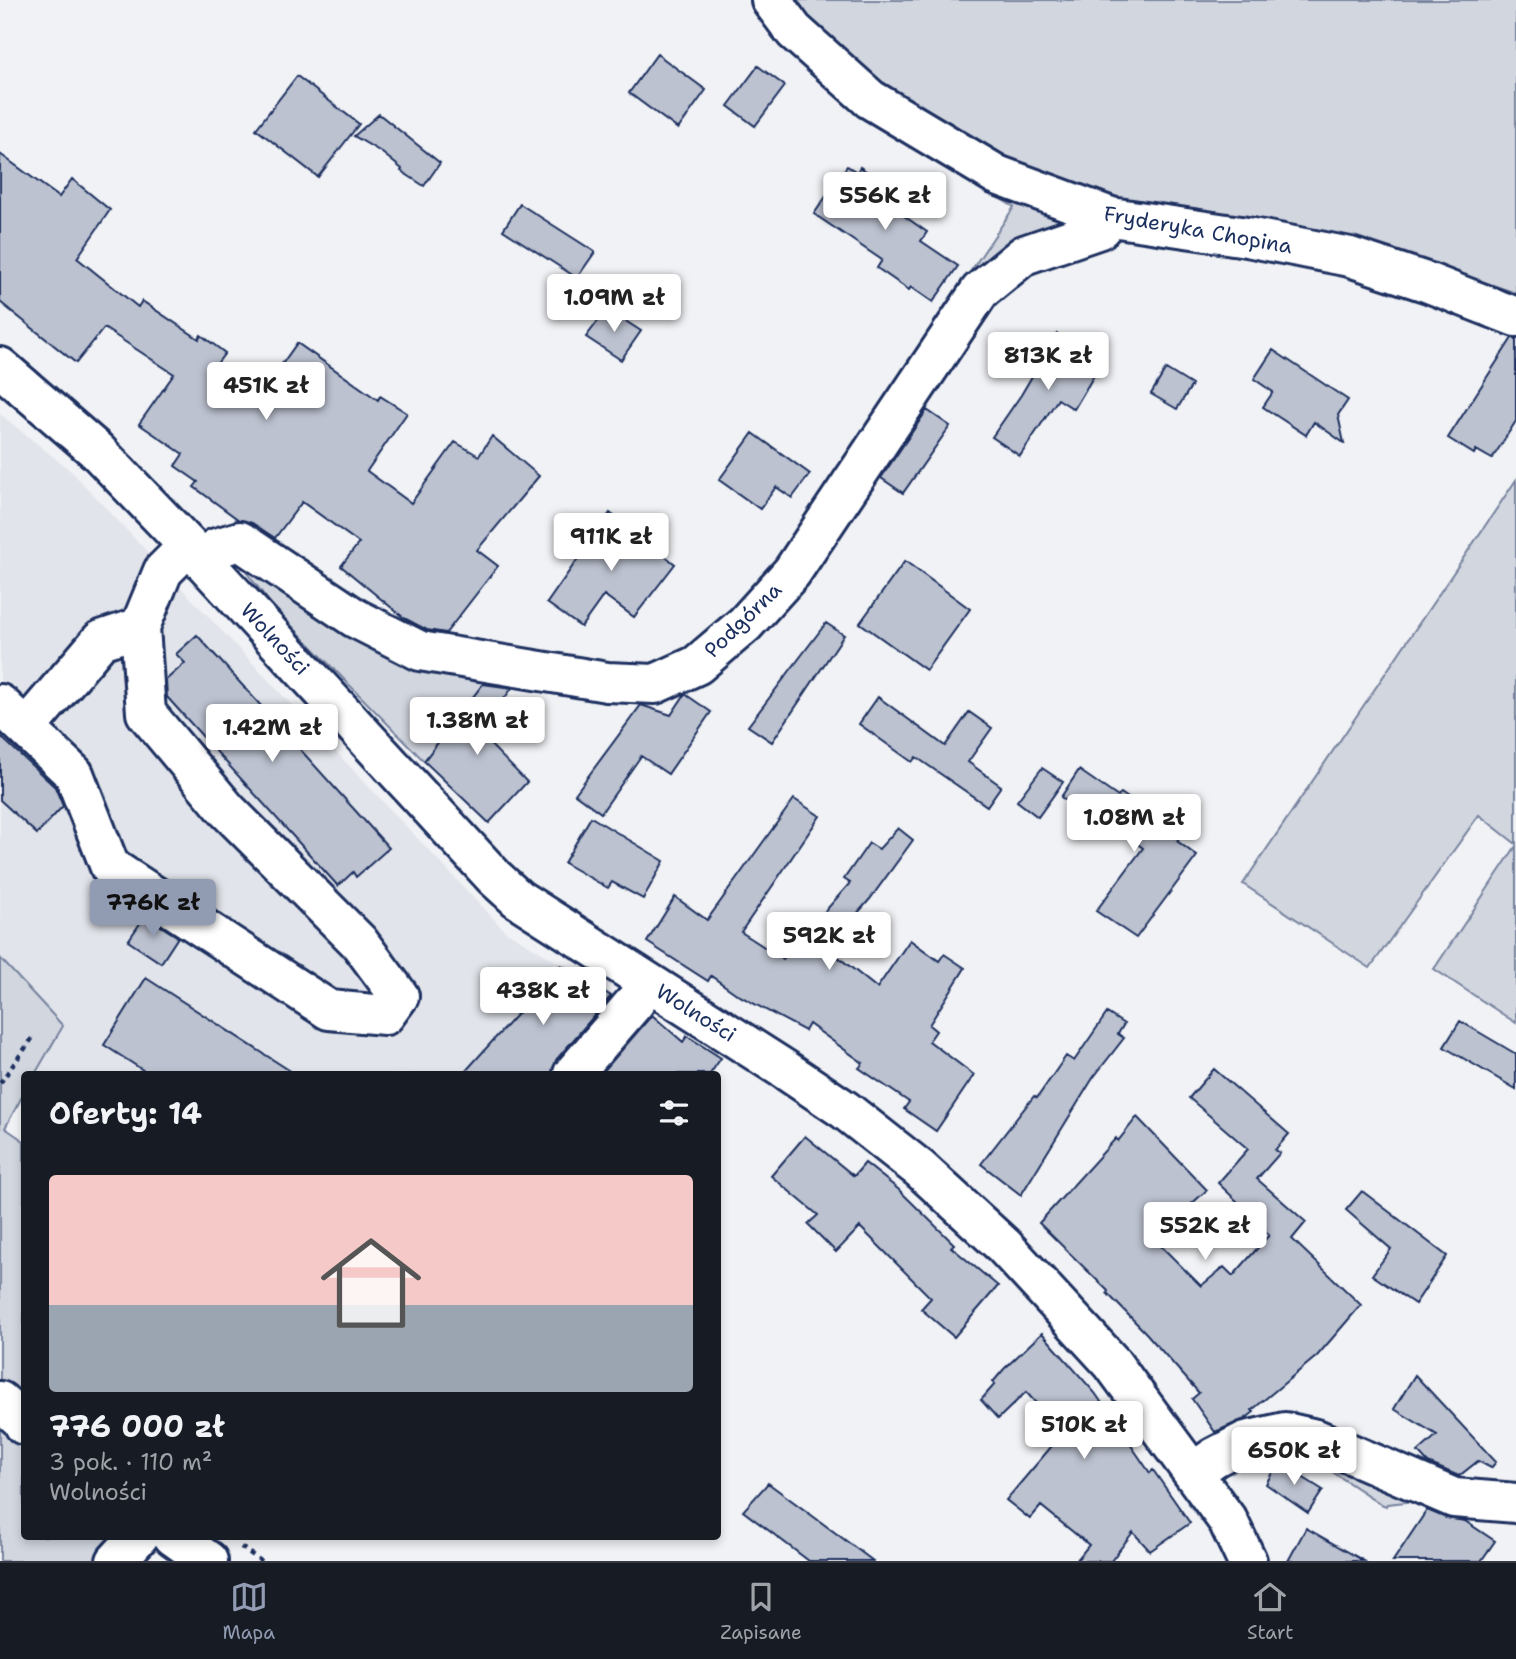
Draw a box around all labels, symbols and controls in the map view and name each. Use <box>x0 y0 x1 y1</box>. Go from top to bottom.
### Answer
pin: 556K zł <box>820 173 950 232</box>
text: 556K zł <box>839 180 931 210</box>
street label: Fryderyka Chopina <box>1102 200 1294 260</box>
pin: 1.09M zł <box>542 274 686 334</box>
text: 1.09M zł <box>563 282 665 312</box>
pin: 813K zł <box>983 332 1113 392</box>
text: 813K zł <box>1004 340 1092 370</box>
pin: 451K zł <box>201 362 331 422</box>
text: 451K zł <box>223 370 309 400</box>
pin: 911K zł <box>546 514 676 573</box>
text: 911K zł <box>570 521 652 551</box>
street label: Podgórna <box>698 576 788 664</box>
street label: Wolności <box>234 597 316 681</box>
pin: 1.38M zł <box>405 698 549 757</box>
pin: 1.42M zł <box>200 704 344 764</box>
text: 1.38M zł <box>426 705 528 735</box>
text: 1.42M zł <box>222 712 322 742</box>
pin: 1.08M zł <box>1062 794 1206 854</box>
text: 1.08M zł <box>1083 802 1185 832</box>
pin: 776K zł <box>88 880 218 939</box>
text: 776K zł <box>106 887 200 917</box>
pin: 592K zł <box>764 912 894 972</box>
text: 592K zł <box>783 920 875 950</box>
pin: 438K zł <box>478 968 608 1027</box>
text: 438K zł <box>496 975 590 1005</box>
street label: Wolności <box>651 977 741 1049</box>
text: Oferty: 14 <box>49 1093 202 1134</box>
icon: filters <box>655 1094 693 1132</box>
pin: 552K zł <box>1140 1202 1270 1262</box>
text: 552K zł <box>1160 1210 1250 1240</box>
icon: home <box>308 1220 434 1346</box>
pin: 510K zł <box>1019 1402 1149 1461</box>
text: 776 000 zł <box>49 1406 225 1447</box>
text: 510K zł <box>1041 1409 1127 1439</box>
pin: 650K zł <box>1229 1428 1359 1487</box>
text: 650K zł <box>1247 1435 1341 1465</box>
text: 3 pok. · 110 m² <box>49 1447 212 1477</box>
text: Wolności <box>49 1477 147 1507</box>
tab: Mapa <box>223 1578 275 1645</box>
tab: Zapisane <box>720 1578 802 1645</box>
tab: Start <box>1247 1578 1293 1645</box>

